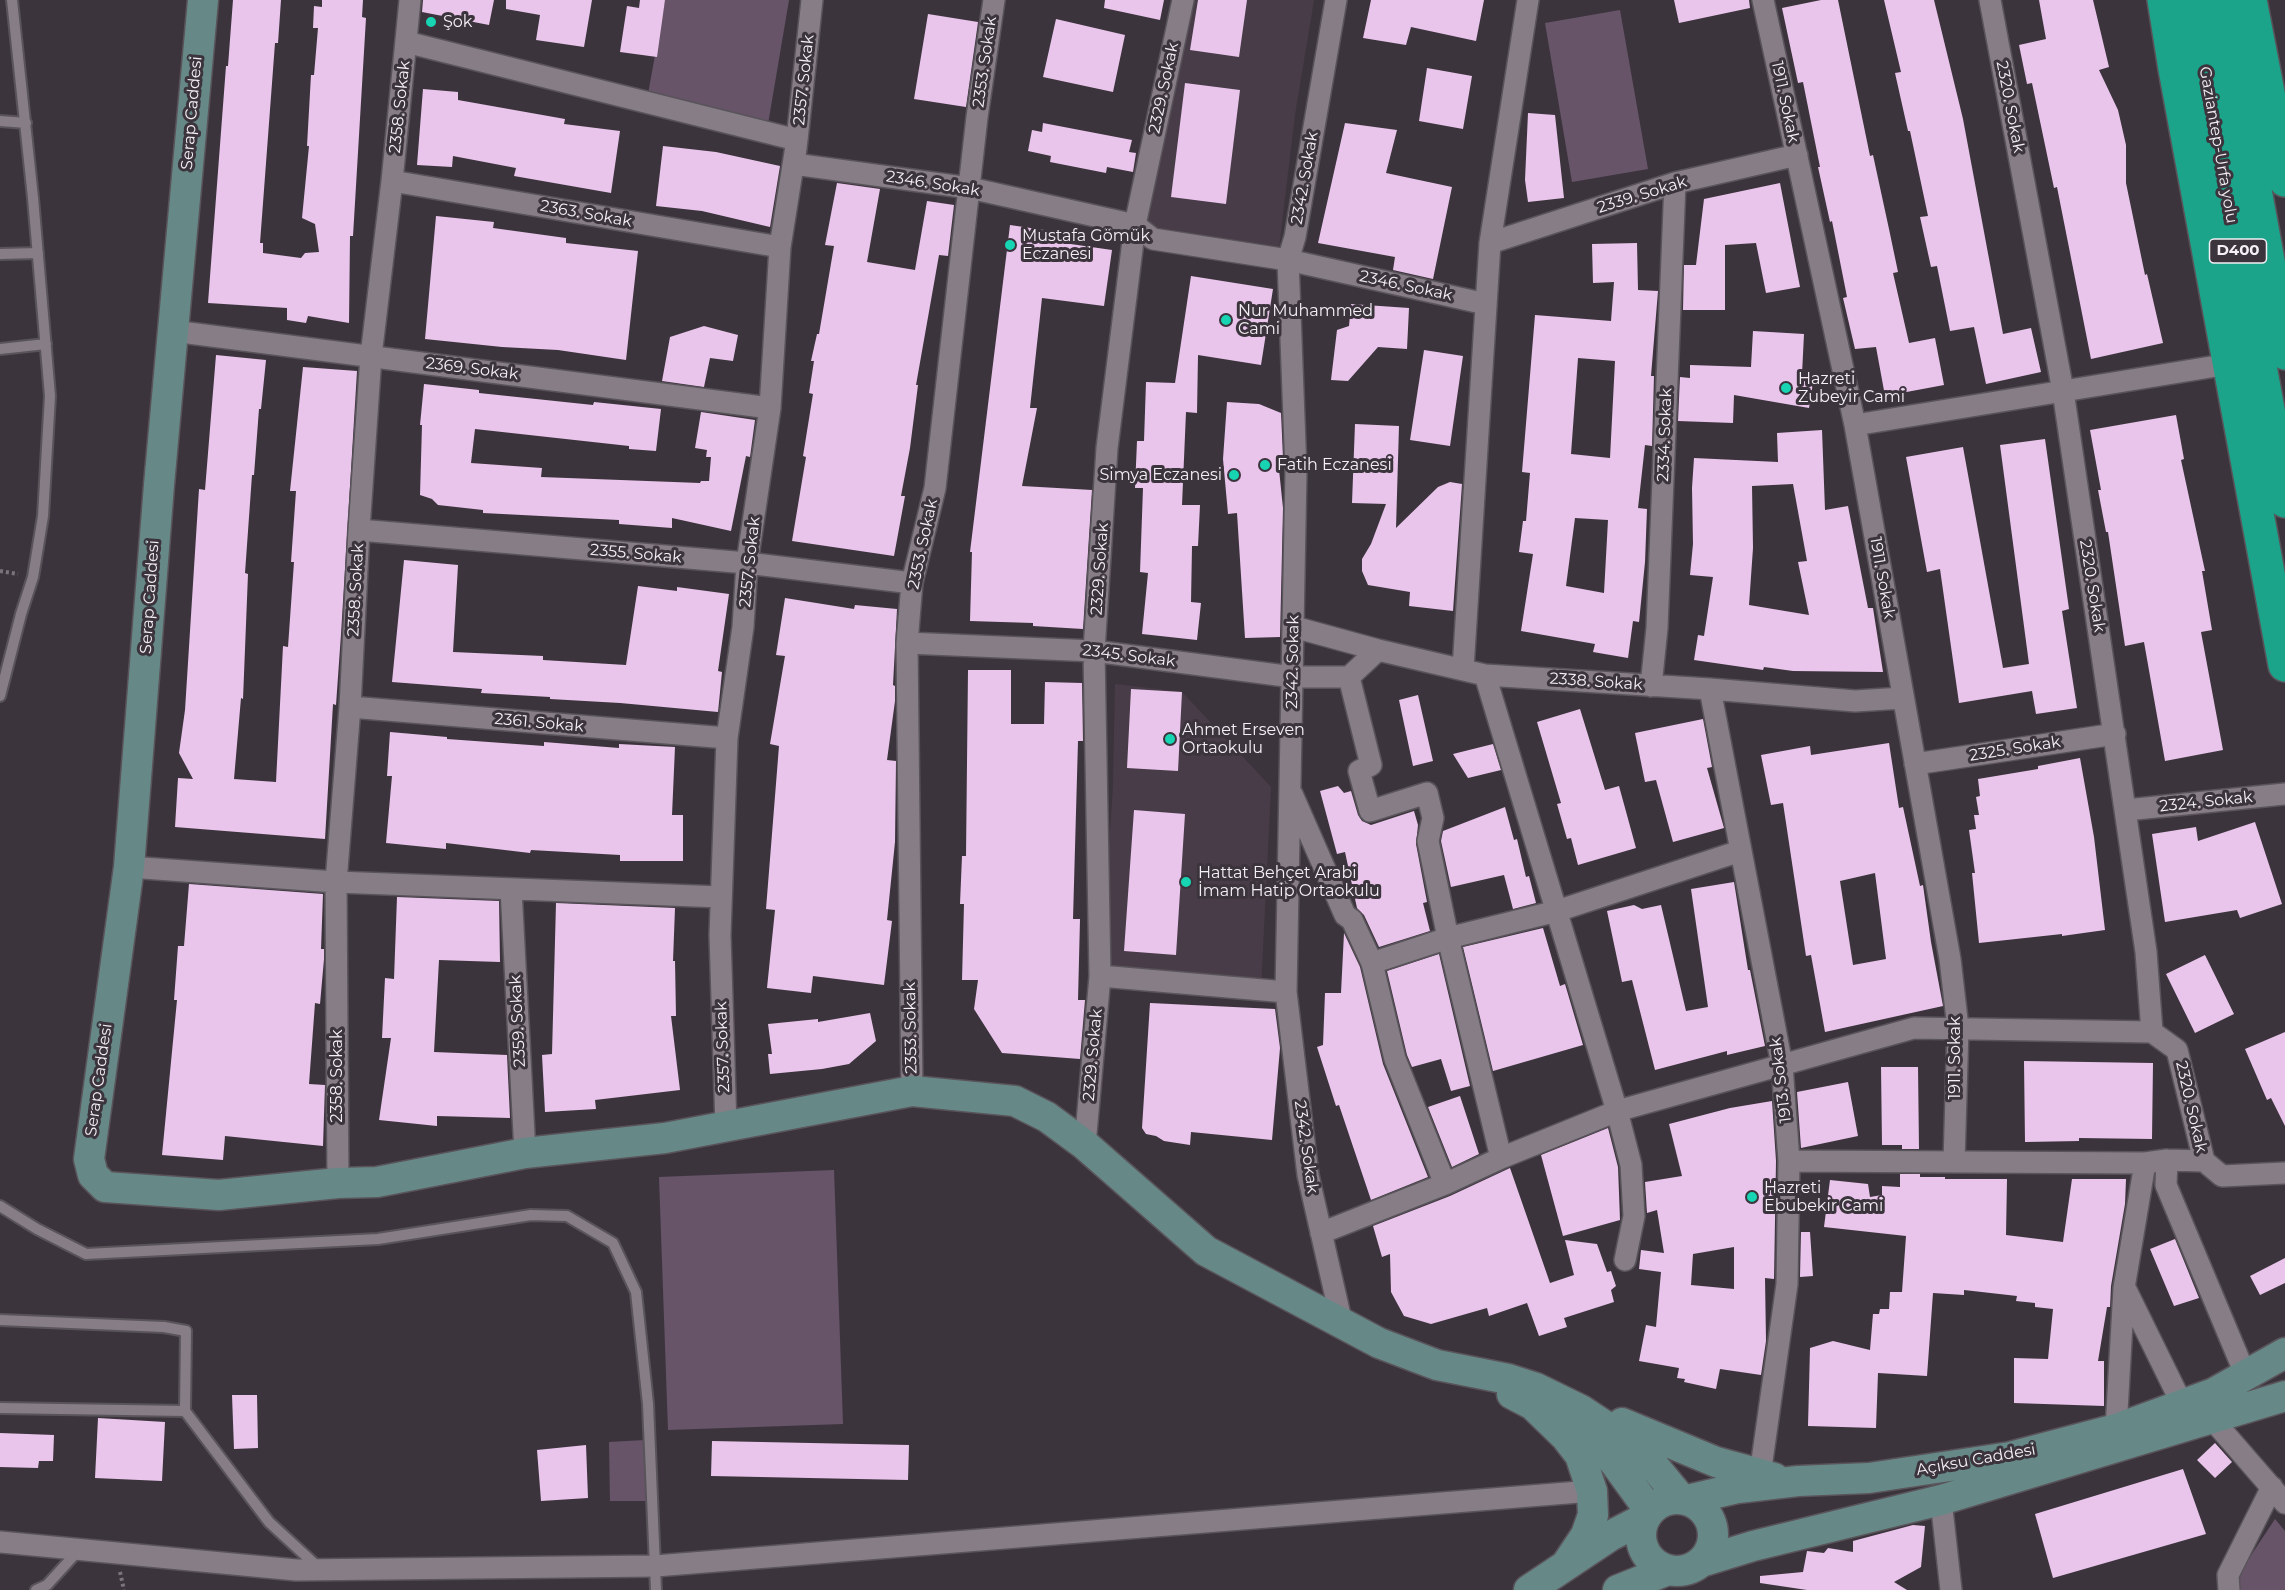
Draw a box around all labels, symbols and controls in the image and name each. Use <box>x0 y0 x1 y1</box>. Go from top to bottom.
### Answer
place label: Şok <box>443 12 472 32</box>
marker: Şok <box>424 15 438 29</box>
street label: 2353. Sokak <box>969 15 1001 109</box>
street label: 2357. Sokak <box>790 34 818 126</box>
street label: 2329. Sokak <box>1145 41 1183 135</box>
street label: Serap Caddesi <box>177 55 207 171</box>
street label: 1911. Sokak <box>1767 59 1803 145</box>
street label: 2320. Sokak <box>1992 59 2028 155</box>
street label: 2358. Sokak <box>386 60 414 154</box>
street label: Gaziantep-Urfa yolu <box>2195 65 2241 225</box>
street label: 2342. Sokak <box>1287 130 1323 226</box>
street label: 2346. Sokak <box>885 167 981 201</box>
street label: 2339. Sokak <box>1595 172 1689 218</box>
street label: 2363. Sokak <box>539 196 633 232</box>
place label: Mustafa Gömük Eczanesi <box>1022 226 1150 264</box>
marker: Mustafa Gömük Eczanesi <box>1003 238 1017 252</box>
road number: D400 <box>2210 239 2266 263</box>
street label: 2346. Sokak <box>1358 267 1454 305</box>
place label: Nur Muhammed Cami <box>1238 301 1373 339</box>
marker: Nur Muhammed Cami <box>1219 313 1233 327</box>
street label: 2369. Sokak <box>425 354 519 384</box>
place label: Hazreti Zubeyir Cami <box>1798 369 1905 407</box>
marker: Hazreti Zubeyir Cami <box>1779 381 1793 395</box>
street label: 2334. Sokak <box>1654 388 1676 482</box>
place label: Fatih Eczanesi <box>1277 455 1392 475</box>
marker: Fatih Eczanesi <box>1258 458 1272 472</box>
place label: Simya Eczanesi <box>1100 465 1222 485</box>
marker: Simya Eczanesi <box>1227 468 1241 482</box>
street label: 2353. Sokak <box>904 497 942 591</box>
street label: 2357. Sokak <box>736 516 764 608</box>
street label: 2329. Sokak <box>1087 522 1113 616</box>
street label: 1911. Sokak <box>1865 535 1899 621</box>
street label: 2320. Sokak <box>2075 538 2109 634</box>
street label: Serap Caddesi <box>136 540 164 654</box>
street label: 2355. Sokak <box>589 540 683 568</box>
street label: 2358. Sokak <box>344 543 368 637</box>
street label: 2342. Sokak <box>1283 615 1303 709</box>
street label: 2345. Sokak <box>1081 641 1177 671</box>
street label: 2338. Sokak <box>1549 669 1643 695</box>
street label: 2361. Sokak <box>494 710 584 736</box>
place label: Ahmet Erseven Ortaokulu <box>1182 720 1305 758</box>
marker: Ahmet Erseven Ortaokulu <box>1163 732 1177 746</box>
street label: 2325. Sokak <box>1968 732 2062 766</box>
street label: 2324. Sokak <box>2158 788 2254 816</box>
place label: Hattat Behçet Arabi İmam Hatip Ortaokulu <box>1198 863 1380 901</box>
marker: Hattat Behçet Arabi İmam Hatip Ortaokulu <box>1179 875 1193 889</box>
street label: 2359. Sokak <box>506 974 530 1068</box>
street label: 2353. Sokak <box>901 982 921 1074</box>
street label: 2357. Sokak <box>712 1001 734 1093</box>
street label: 2329. Sokak <box>1079 1008 1107 1102</box>
street label: 1911. Sokak <box>1945 1017 1965 1099</box>
street label: Serap Caddesi <box>82 1022 116 1138</box>
street label: 2358. Sokak <box>327 1029 347 1123</box>
street label: 1913. Sokak <box>1766 1036 1796 1124</box>
street label: 2320. Sokak <box>2171 1059 2211 1155</box>
street label: 2342. Sokak <box>1290 1099 1322 1195</box>
place label: Hazreti Ebubekir Cami <box>1764 1178 1883 1216</box>
marker: Hazreti Ebubekir Cami <box>1745 1190 1759 1204</box>
street label: Açıksu Caddesi <box>1915 1440 2037 1480</box>

